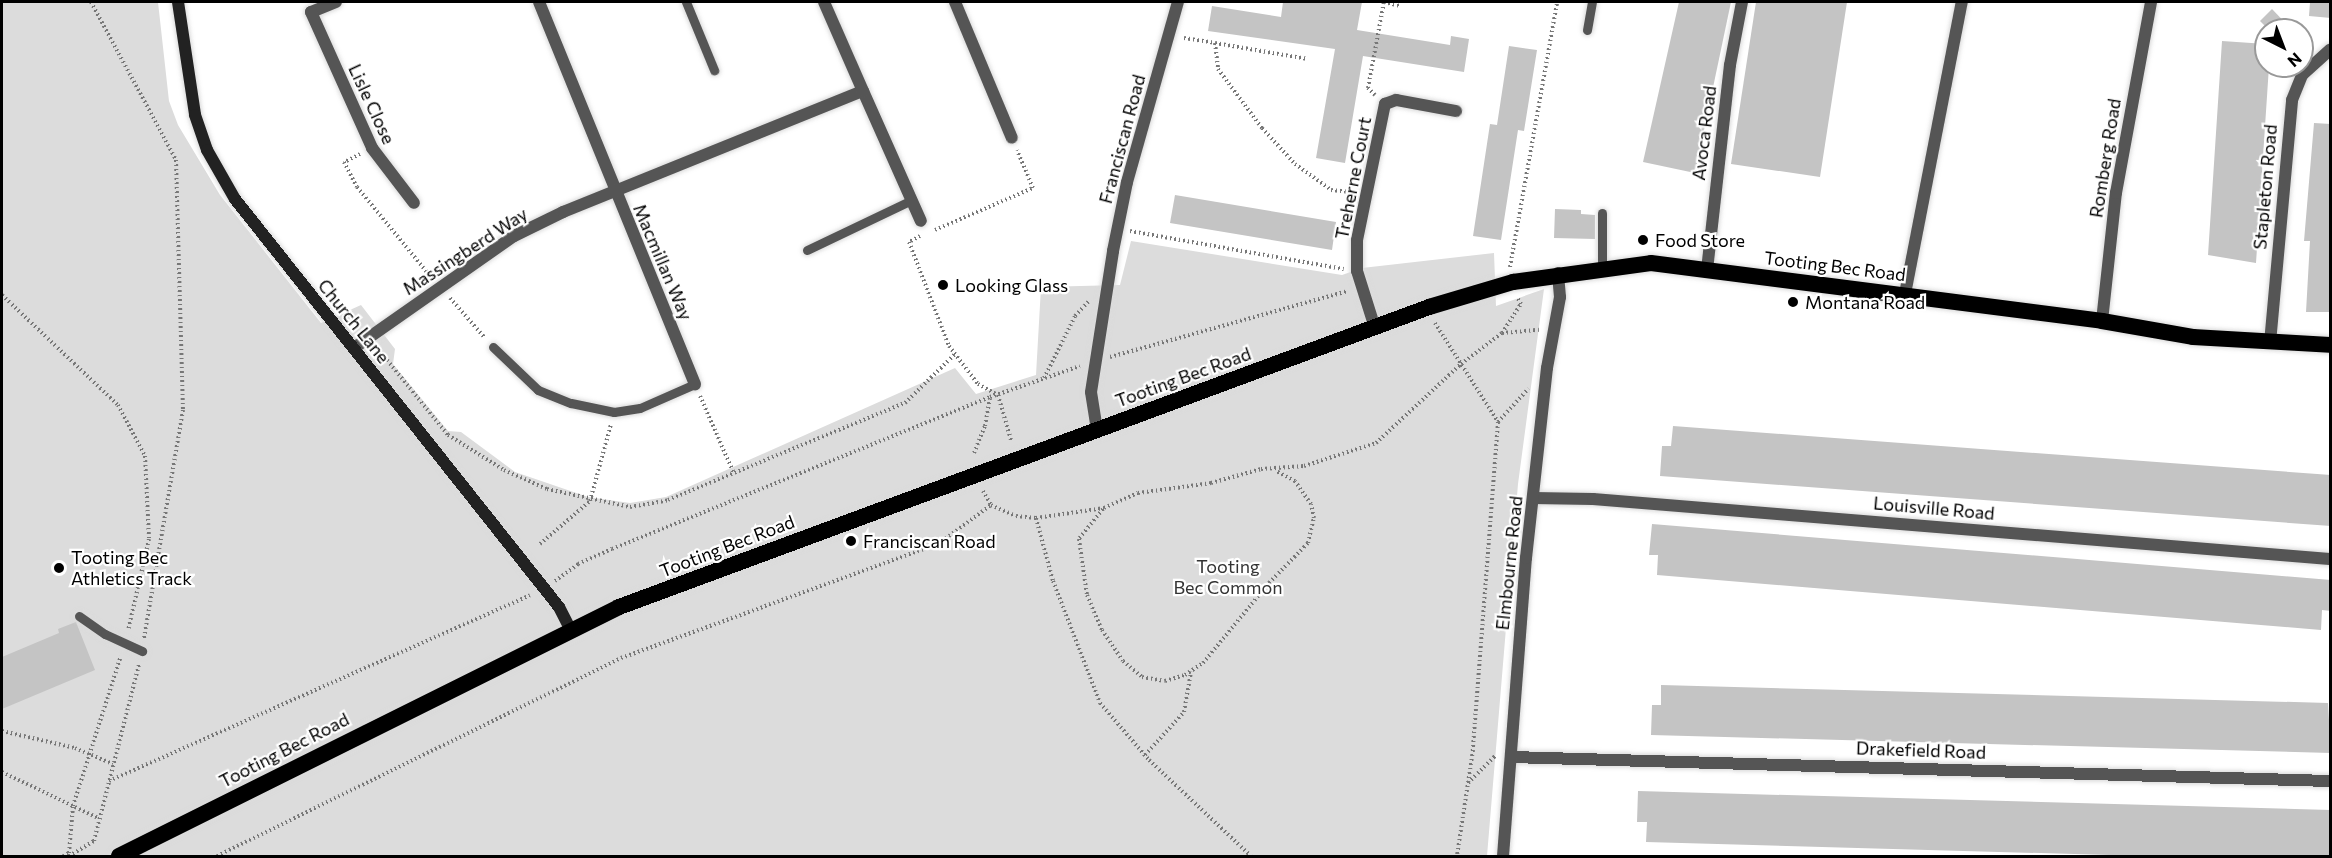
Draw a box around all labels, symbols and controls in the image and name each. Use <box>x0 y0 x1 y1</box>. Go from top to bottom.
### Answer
north arrow <box>2254 18 2314 78</box>
text: N <box>2284 49 2306 71</box>
street label: Lisle Close <box>344 61 400 147</box>
street label: Franciscan Road <box>1094 72 1150 206</box>
street label: Avoca Road <box>1687 84 1721 182</box>
street label: Romberg Road <box>2085 97 2125 219</box>
street label: Treherne Court <box>1331 115 1375 241</box>
street label: Stapleton Road <box>2249 124 2281 250</box>
street label: Macmillan Way <box>629 201 697 323</box>
street label: Massingberd Way <box>399 203 531 299</box>
place label: Food Store <box>1655 229 1745 251</box>
marker: Food Store <box>1636 233 1650 247</box>
street label: Tooting Bec Road <box>1763 247 1907 285</box>
place label: Looking Glass <box>955 274 1068 296</box>
street label: Church Lane <box>314 275 394 367</box>
marker: Looking Glass <box>936 278 950 292</box>
place label: Montana Road <box>1805 291 1925 313</box>
marker: Montana Road <box>1786 295 1800 309</box>
street label: Tooting Bec Road <box>1112 342 1254 412</box>
street label: Louisville Road <box>1872 492 1996 524</box>
street label: Elmbourne Road <box>1491 495 1527 631</box>
street label: Tooting Bec Road <box>657 510 797 582</box>
place label: Franciscan Road <box>863 530 996 552</box>
marker: Franciscan Road <box>844 534 858 548</box>
place label: Tooting Bec Athletics Track <box>71 547 192 590</box>
park label: Tooting Bec Common <box>1173 556 1283 598</box>
marker: Tooting Bec Athletics Track <box>52 561 66 575</box>
street label: Tooting Bec Road <box>216 708 352 792</box>
street label: Drakefield Road <box>1856 737 1986 763</box>

